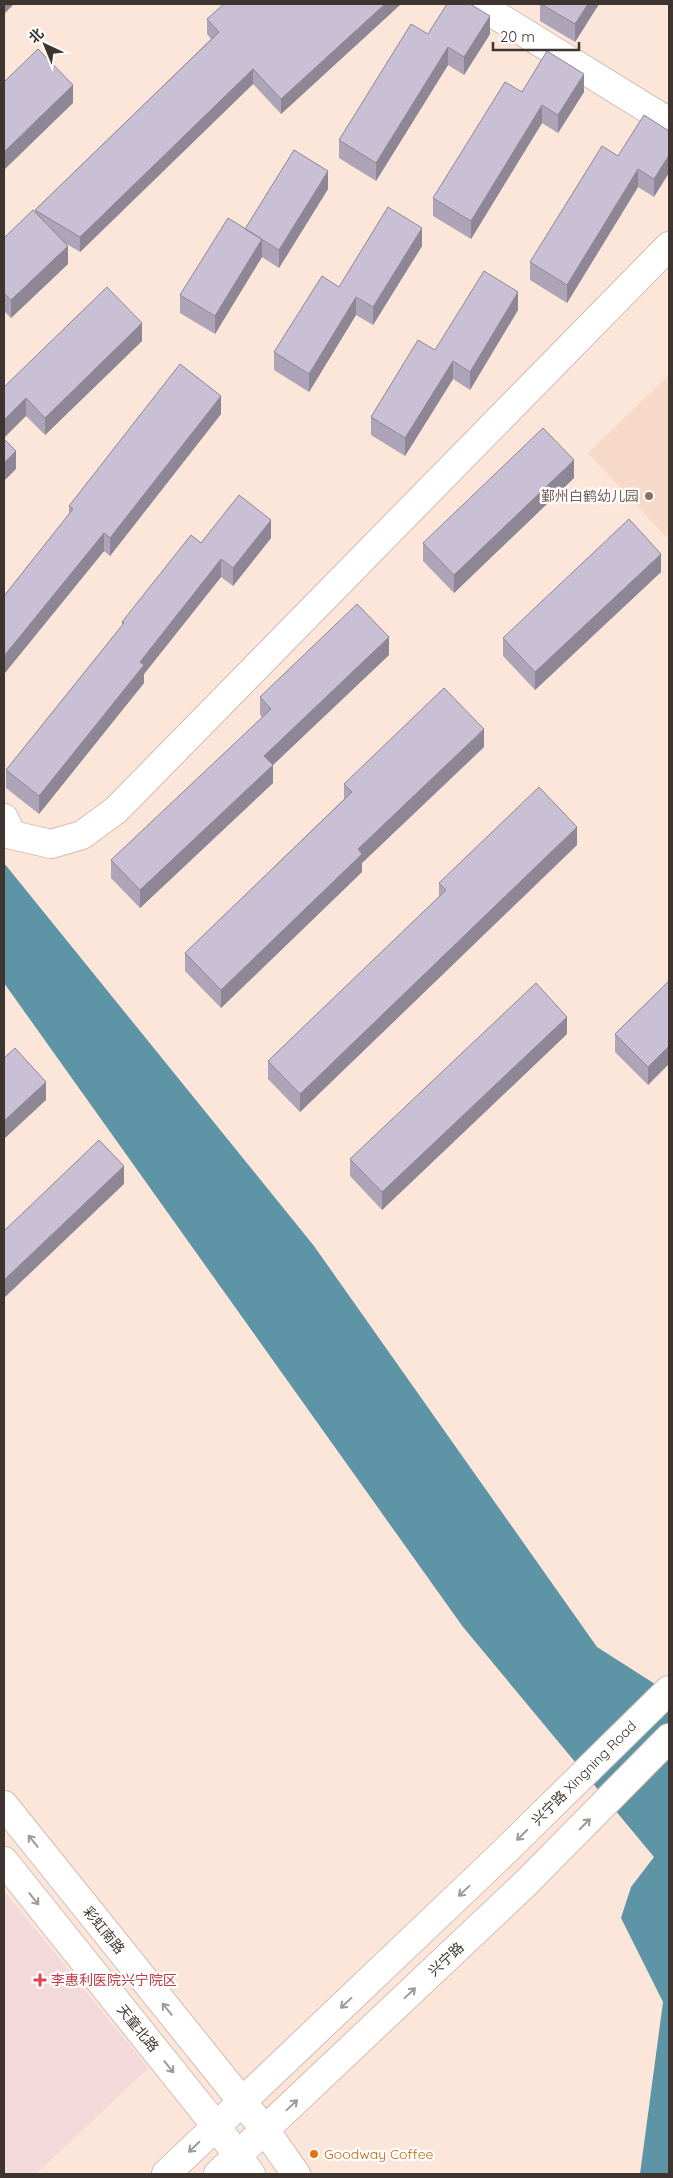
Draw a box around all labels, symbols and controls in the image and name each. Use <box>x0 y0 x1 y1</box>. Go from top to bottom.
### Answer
north arrow <box>20 20 70 70</box>
scale bar <box>493 20 579 52</box>
text: 北 <box>25 24 47 47</box>
text: 20 m <box>500 27 535 46</box>
place label: 鄞州白鹤幼儿园 <box>541 487 639 505</box>
marker: 鄞州白鹤幼儿园 <box>643 490 655 502</box>
street label: 兴宁路 Xingning Road <box>528 1717 640 1829</box>
one-way arrow <box>578 1818 590 1830</box>
one-way arrow <box>517 1828 529 1840</box>
one-way arrow <box>27 1835 38 1848</box>
one-way arrow <box>458 1885 470 1897</box>
one-way arrow <box>29 1892 40 1905</box>
street label: 彩虹南路 <box>79 1903 129 1957</box>
street label: 兴宁路 <box>425 1938 467 1980</box>
place label: 李惠利医院兴宁院区 <box>51 1971 177 1989</box>
marker: 李惠利医院兴宁院区 <box>33 1973 47 1987</box>
one-way arrow <box>403 1987 416 1999</box>
one-way arrow <box>340 1997 352 2009</box>
street label: 天童北路 <box>113 2001 163 2055</box>
one-way arrow <box>162 2002 173 2015</box>
one-way arrow <box>163 2060 174 2073</box>
one-way arrow <box>285 2099 298 2111</box>
one-way arrow <box>188 2141 200 2153</box>
place label: Goodway Coffee <box>324 2145 434 2163</box>
marker: Goodway Coffee <box>308 2148 320 2160</box>

